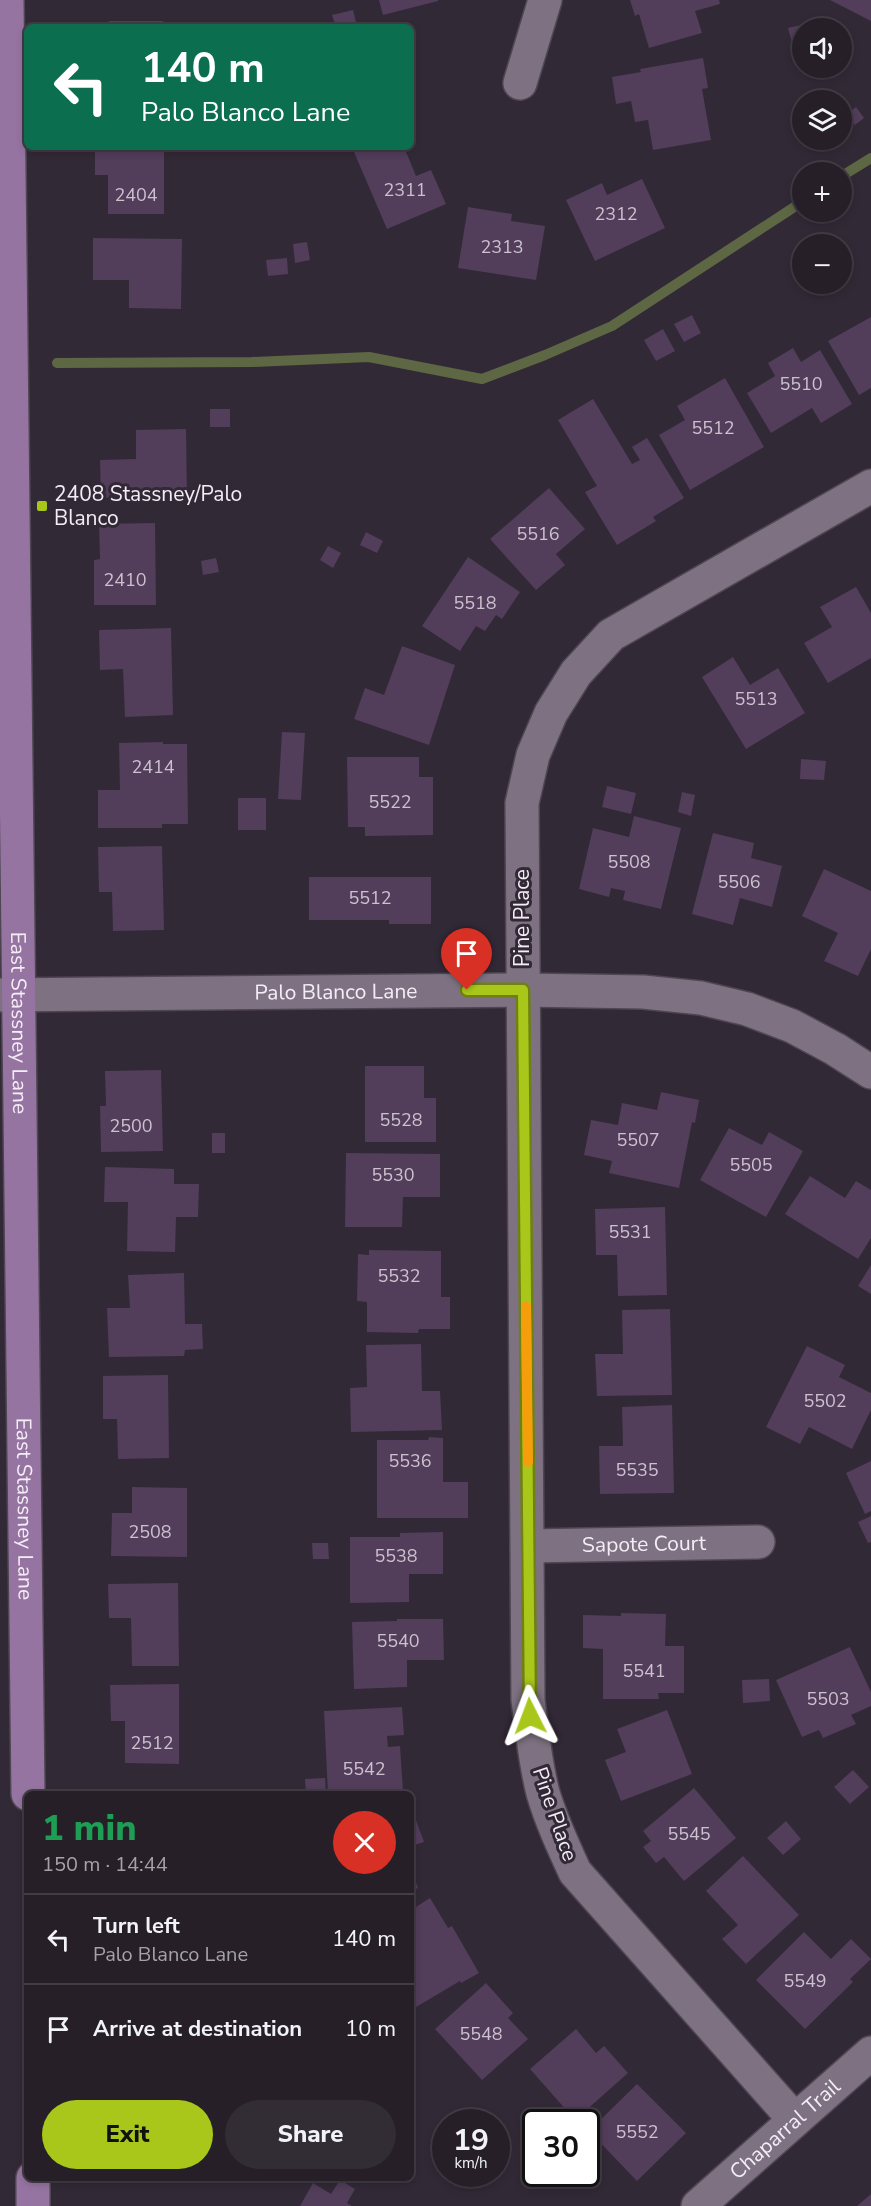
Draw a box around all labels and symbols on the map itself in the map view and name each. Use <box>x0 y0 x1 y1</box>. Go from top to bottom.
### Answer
house number: 2311 <box>383 178 427 202</box>
house number: 2404 <box>114 183 158 207</box>
house number: 2312 <box>594 202 638 226</box>
house number: 2313 <box>480 235 524 259</box>
house number: 5510 <box>779 372 823 396</box>
house number: 5512 <box>691 416 735 440</box>
place label: 2408 Stassney/Palo Blanco <box>54 480 242 532</box>
marker: 2408 Stassney/Palo Blanco <box>35 499 49 513</box>
house number: 5516 <box>516 522 560 546</box>
house number: 2410 <box>103 568 147 592</box>
house number: 5518 <box>453 591 497 615</box>
house number: 5513 <box>734 687 778 711</box>
house number: 2414 <box>131 755 175 779</box>
house number: 5522 <box>368 790 412 814</box>
house number: 5508 <box>607 850 651 874</box>
street label: Pine Place <box>508 869 536 967</box>
house number: 5506 <box>717 870 761 894</box>
house number: 5512 <box>348 886 392 910</box>
pin <box>441 928 492 990</box>
street label: East Stassney Lane <box>4 932 34 1114</box>
street label: Palo Blanco Lane <box>254 977 418 1007</box>
house number: 5528 <box>379 1108 423 1132</box>
house number: 2500 <box>109 1114 153 1138</box>
house number: 5507 <box>616 1128 660 1152</box>
house number: 5505 <box>729 1153 773 1177</box>
house number: 5530 <box>371 1163 415 1187</box>
house number: 5531 <box>608 1220 652 1244</box>
house number: 5532 <box>377 1264 421 1288</box>
house number: 5502 <box>803 1389 847 1413</box>
street label: East Stassney Lane <box>10 1418 40 1600</box>
house number: 5536 <box>388 1449 432 1473</box>
house number: 5535 <box>615 1458 659 1482</box>
house number: 2508 <box>128 1520 172 1544</box>
street label: Sapote Court <box>582 1529 707 1559</box>
house number: 5538 <box>374 1544 418 1568</box>
house number: 5540 <box>376 1629 420 1653</box>
house number: 5541 <box>622 1659 666 1683</box>
position arrow <box>498 1684 562 1748</box>
house number: 5503 <box>806 1687 850 1711</box>
house number: 2512 <box>130 1731 174 1755</box>
house number: 5542 <box>342 1757 386 1781</box>
street label: Pine Place <box>526 1763 584 1865</box>
house number: 5545 <box>667 1822 711 1846</box>
house number: 5549 <box>783 1969 827 1993</box>
house number: 5548 <box>459 2022 503 2046</box>
street label: Chaparral Trail <box>724 2072 847 2186</box>
speed limit sign: 30 <box>522 2109 600 2187</box>
house number: 5552 <box>615 2120 659 2144</box>

